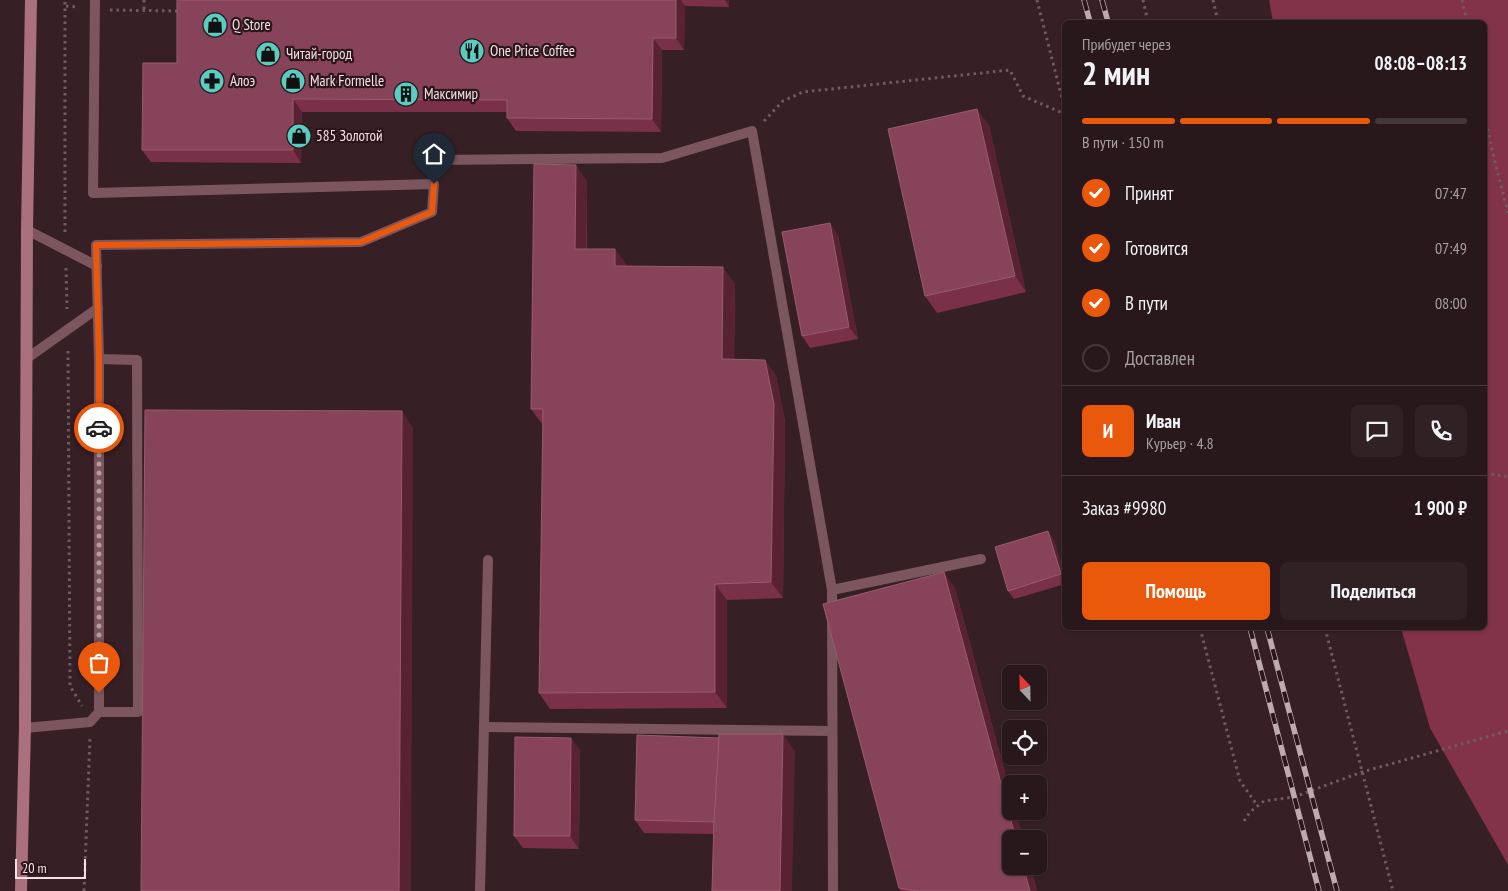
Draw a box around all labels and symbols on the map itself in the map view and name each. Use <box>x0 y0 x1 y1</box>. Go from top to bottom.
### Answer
shop icon: Q Store <box>202 12 228 38</box>
place label: Q Store <box>232 15 271 34</box>
restaurant icon: One Price Coffee <box>459 38 485 64</box>
shop icon: Читай-город <box>255 41 281 67</box>
place label: One Price Coffee <box>490 41 575 60</box>
place label: Читай-город <box>286 44 352 63</box>
pharmacy icon: Алоэ <box>199 68 225 94</box>
shop icon: Mark Formelle <box>280 68 306 94</box>
place label: Алоэ <box>230 71 256 90</box>
place label: Mark Formelle <box>310 71 384 90</box>
building icon: Максимир <box>393 81 419 107</box>
place label: Максимир <box>424 84 478 103</box>
shop icon: 585 Золотой <box>286 123 312 149</box>
place label: 585 Золотой <box>316 126 383 145</box>
pin <box>413 133 455 184</box>
courier <box>74 403 124 453</box>
pin <box>78 642 120 693</box>
north arrow <box>1002 665 1048 710</box>
scale bar <box>15 856 86 879</box>

